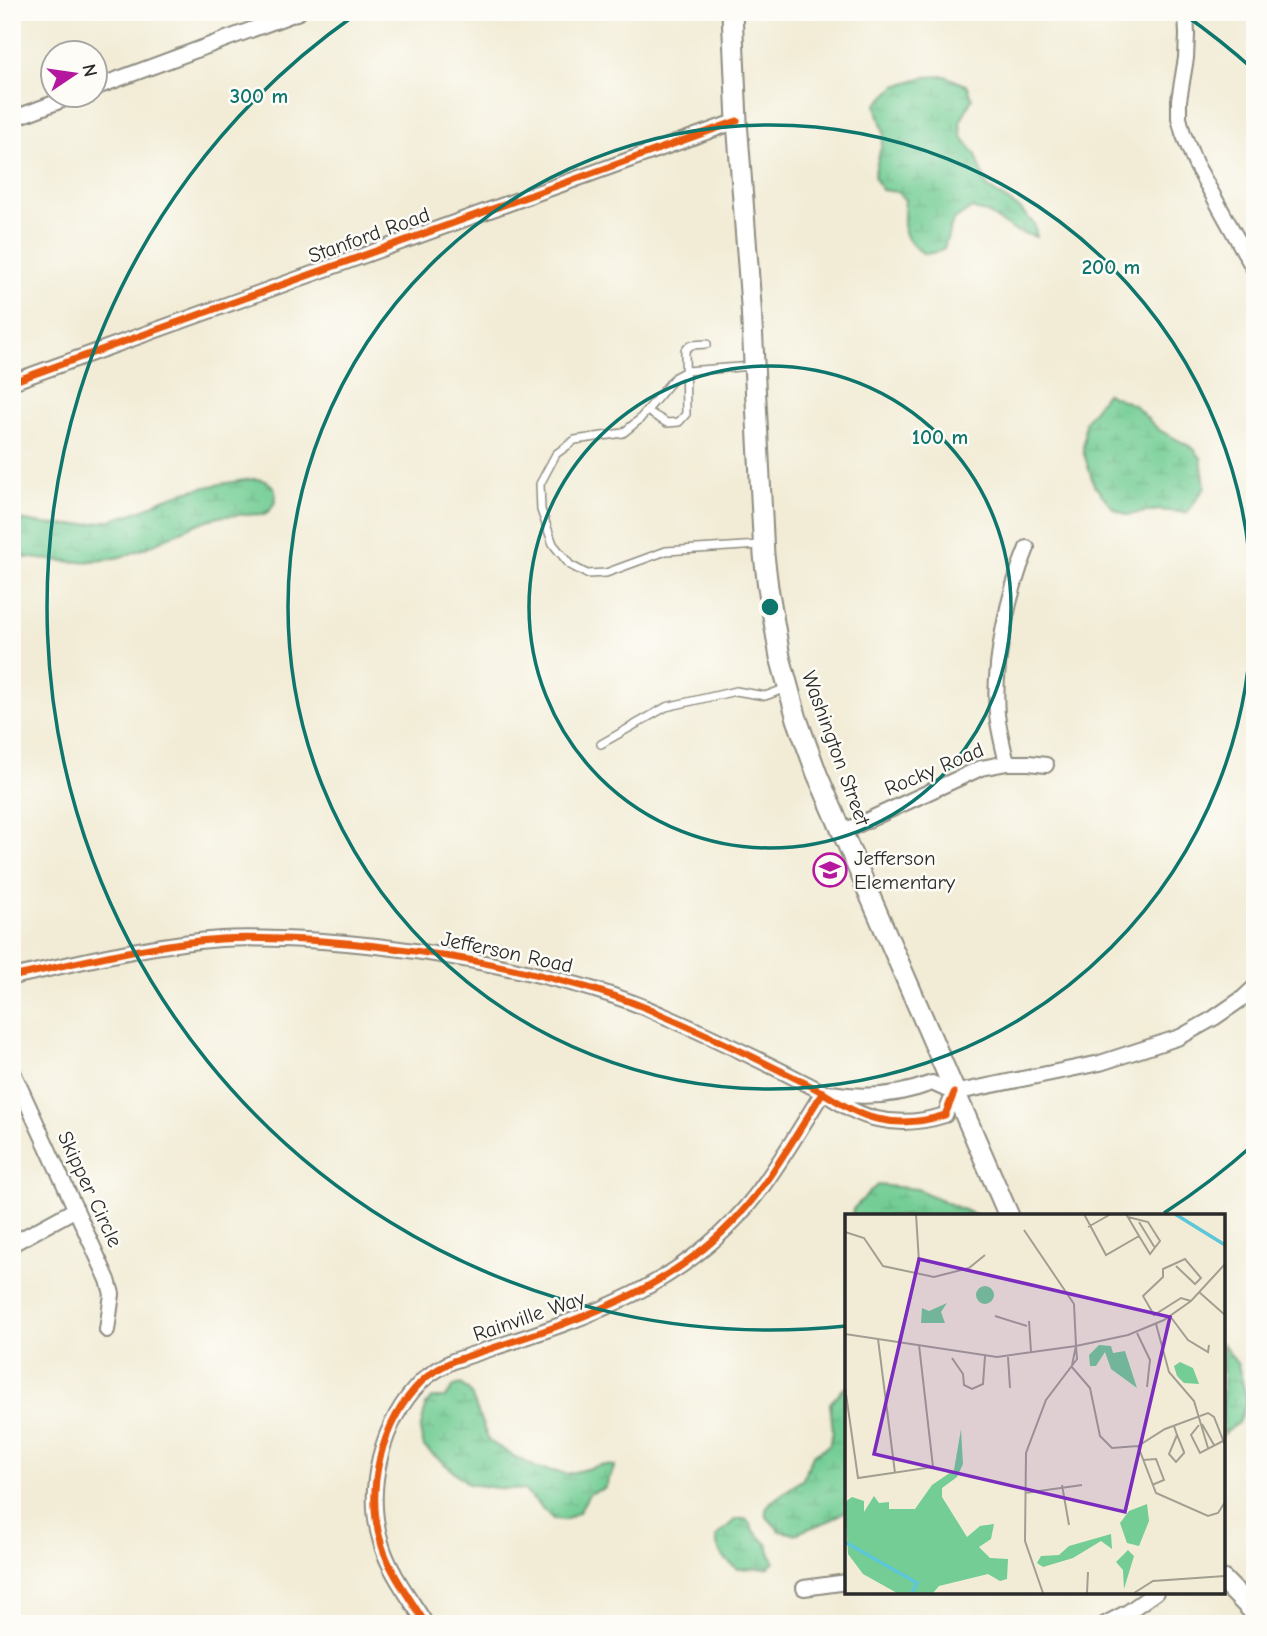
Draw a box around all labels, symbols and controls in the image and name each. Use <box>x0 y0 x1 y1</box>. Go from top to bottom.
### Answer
north arrow <box>38 38 108 108</box>
text: N <box>77 62 102 79</box>
text: 300 m <box>230 84 288 108</box>
street label: Stanford Road <box>305 202 433 268</box>
text: 200 m <box>1082 255 1140 279</box>
text: 100 m <box>912 425 968 449</box>
centre of rings <box>758 595 782 619</box>
street label: Washington Street <box>797 667 875 830</box>
street label: Rocky Road <box>881 737 987 801</box>
place label: Jefferson Elementary <box>854 846 956 894</box>
school or university icon: Jefferson Elementary <box>811 851 849 889</box>
street label: Jefferson Road <box>439 926 575 978</box>
street label: Skipper Circle <box>53 1127 127 1251</box>
inset map <box>845 1214 1225 1594</box>
street label: Rainville Way <box>470 1285 589 1346</box>

